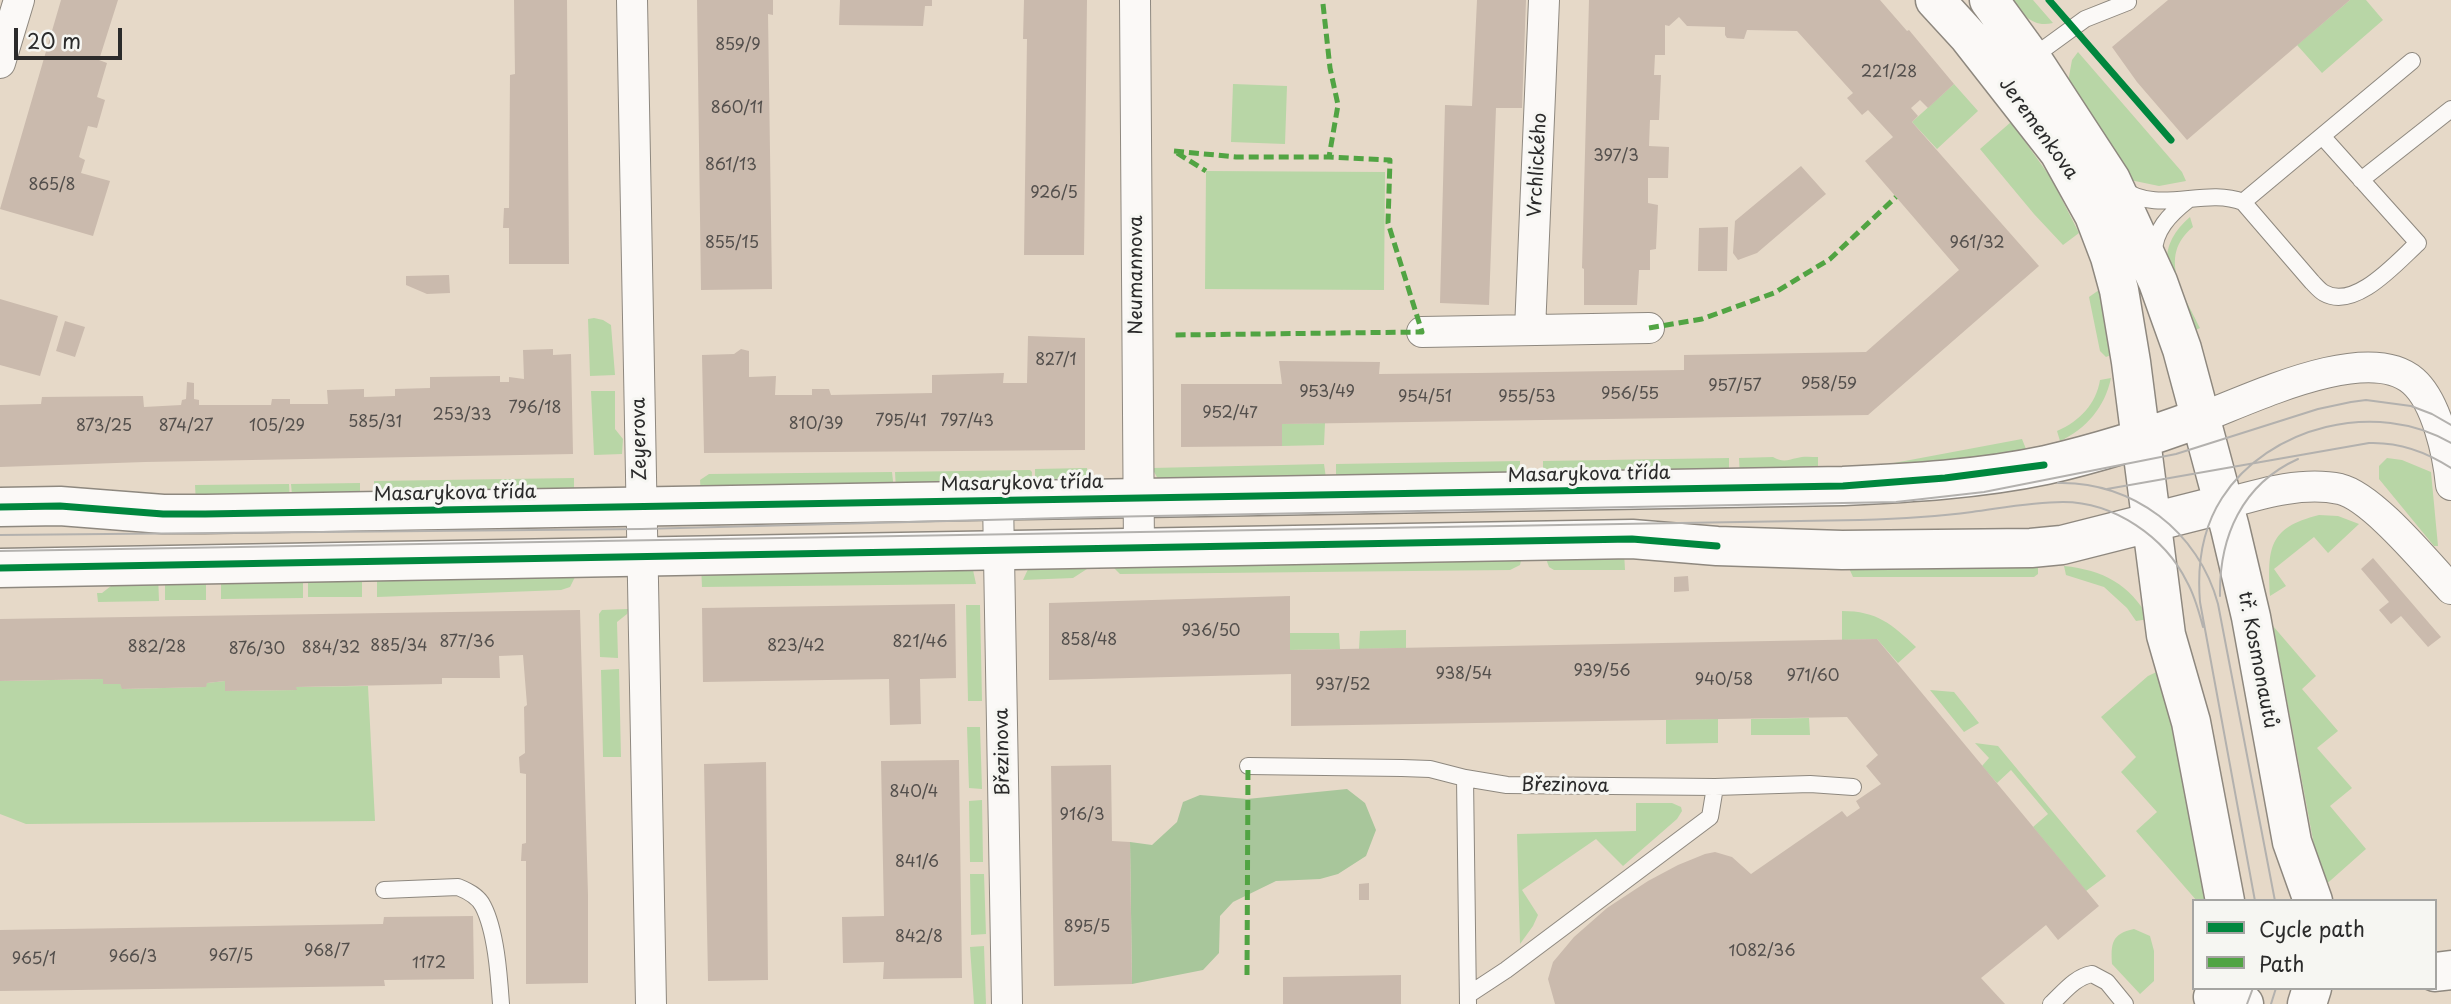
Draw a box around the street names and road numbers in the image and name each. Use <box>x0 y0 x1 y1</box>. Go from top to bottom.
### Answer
street label: Jeremenkova <box>1993 74 2083 184</box>
street label: Vrchlického <box>1524 112 1552 218</box>
street label: Neumannova <box>1126 215 1148 335</box>
street label: Zeyerova <box>628 397 652 481</box>
street label: Masarykova třída <box>1507 462 1671 488</box>
street label: Masarykova třída <box>940 471 1104 497</box>
street label: Masarykova třída <box>373 481 537 507</box>
street label: tř. Kosmonautů <box>2233 590 2281 730</box>
street label: Březinova <box>991 708 1015 796</box>
street label: Březinova <box>1521 774 1609 798</box>

